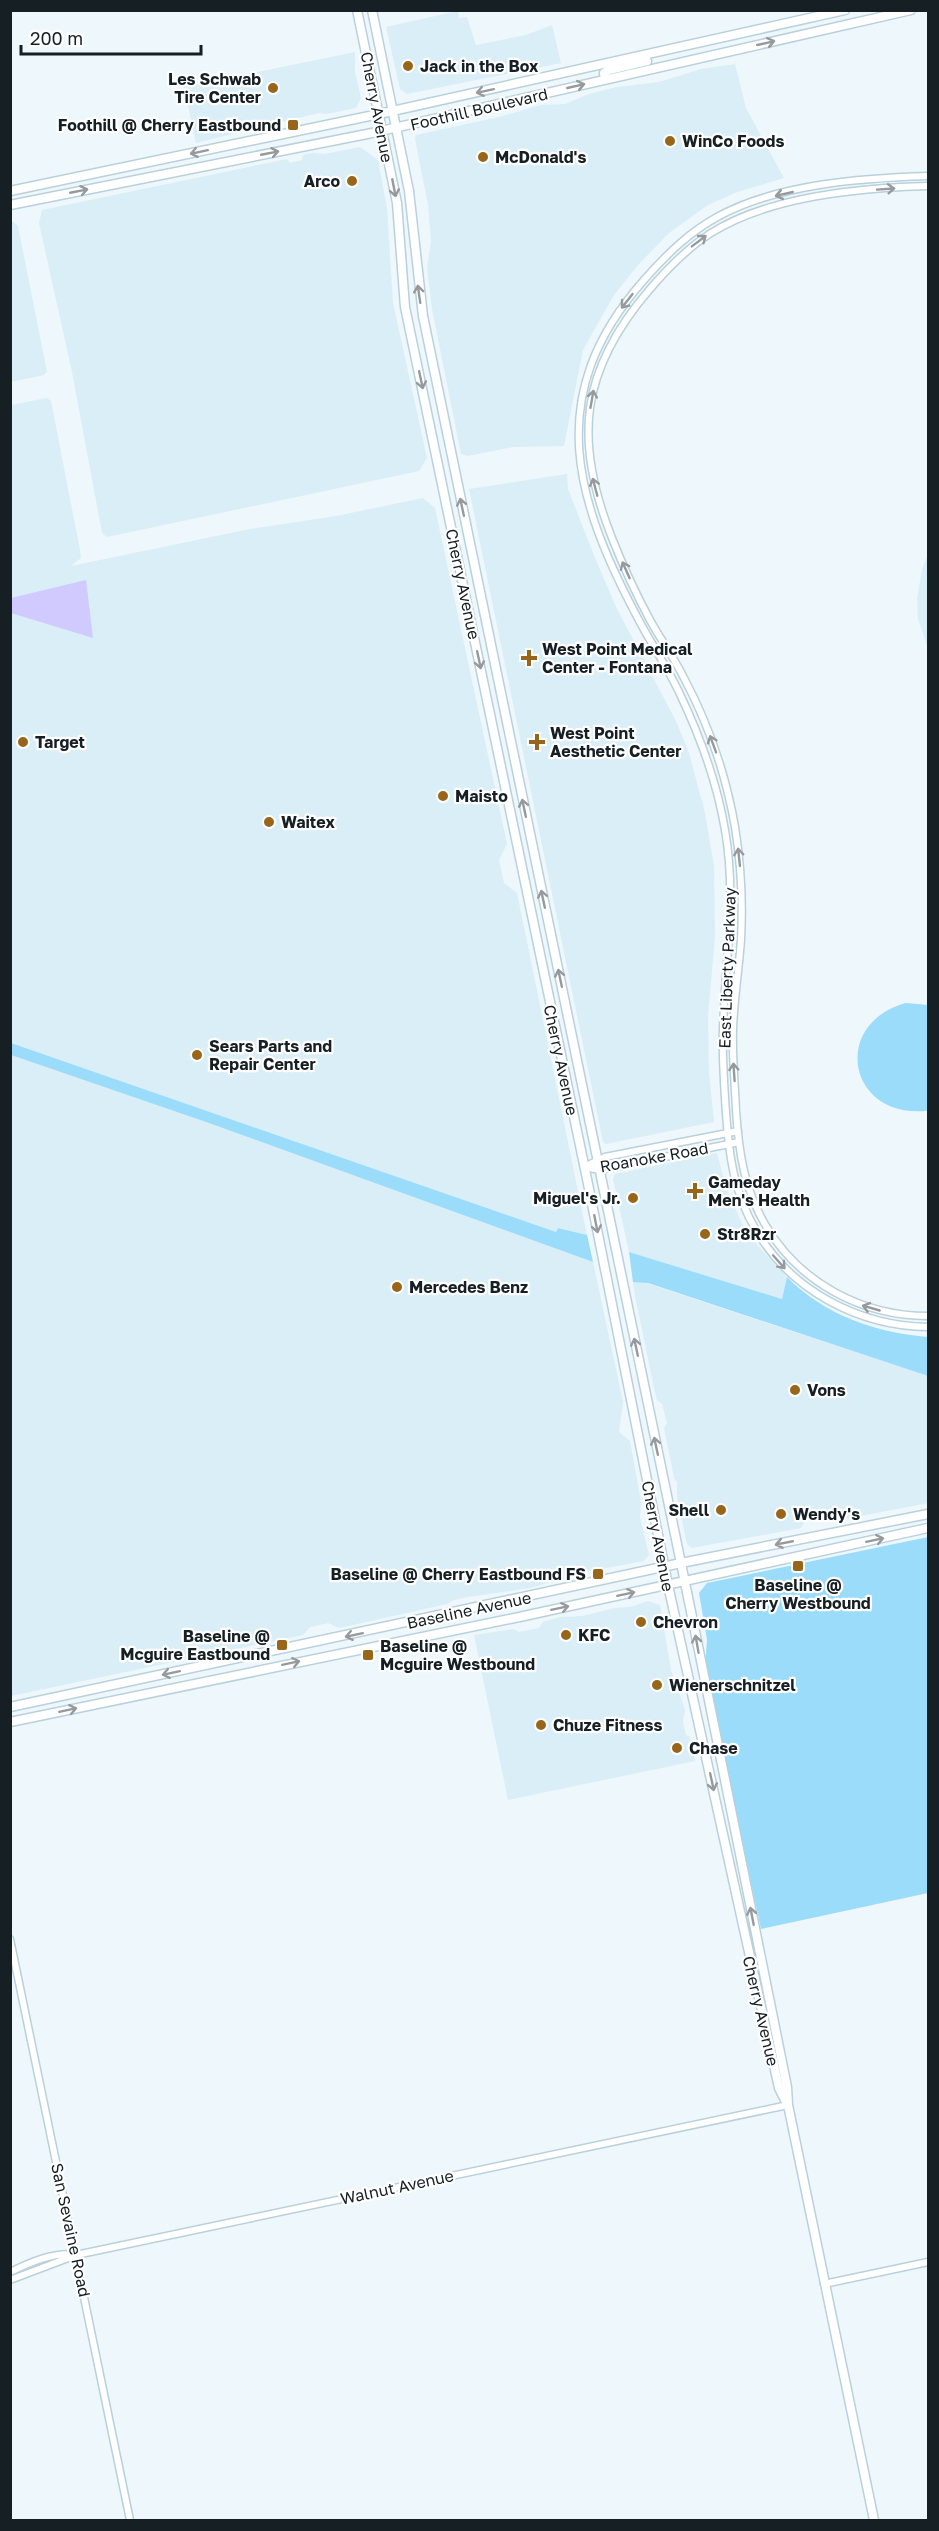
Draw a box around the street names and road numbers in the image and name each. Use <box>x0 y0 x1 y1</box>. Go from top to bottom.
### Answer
street label: Cherry Avenue <box>356 50 398 164</box>
street label: Foothill Boulevard <box>408 83 550 135</box>
street label: Cherry Avenue <box>442 527 484 641</box>
street label: East Liberty Parkway <box>714 887 740 1049</box>
street label: Cherry Avenue <box>540 1003 582 1117</box>
street label: Roanoke Road <box>598 1138 710 1176</box>
street label: Cherry Avenue <box>637 1479 679 1593</box>
street label: Baseline Avenue <box>405 1587 533 1633</box>
street label: Cherry Avenue <box>739 1954 783 2068</box>
street label: San Sevaine Road <box>47 2161 95 2299</box>
street label: Walnut Avenue <box>339 2165 455 2209</box>

